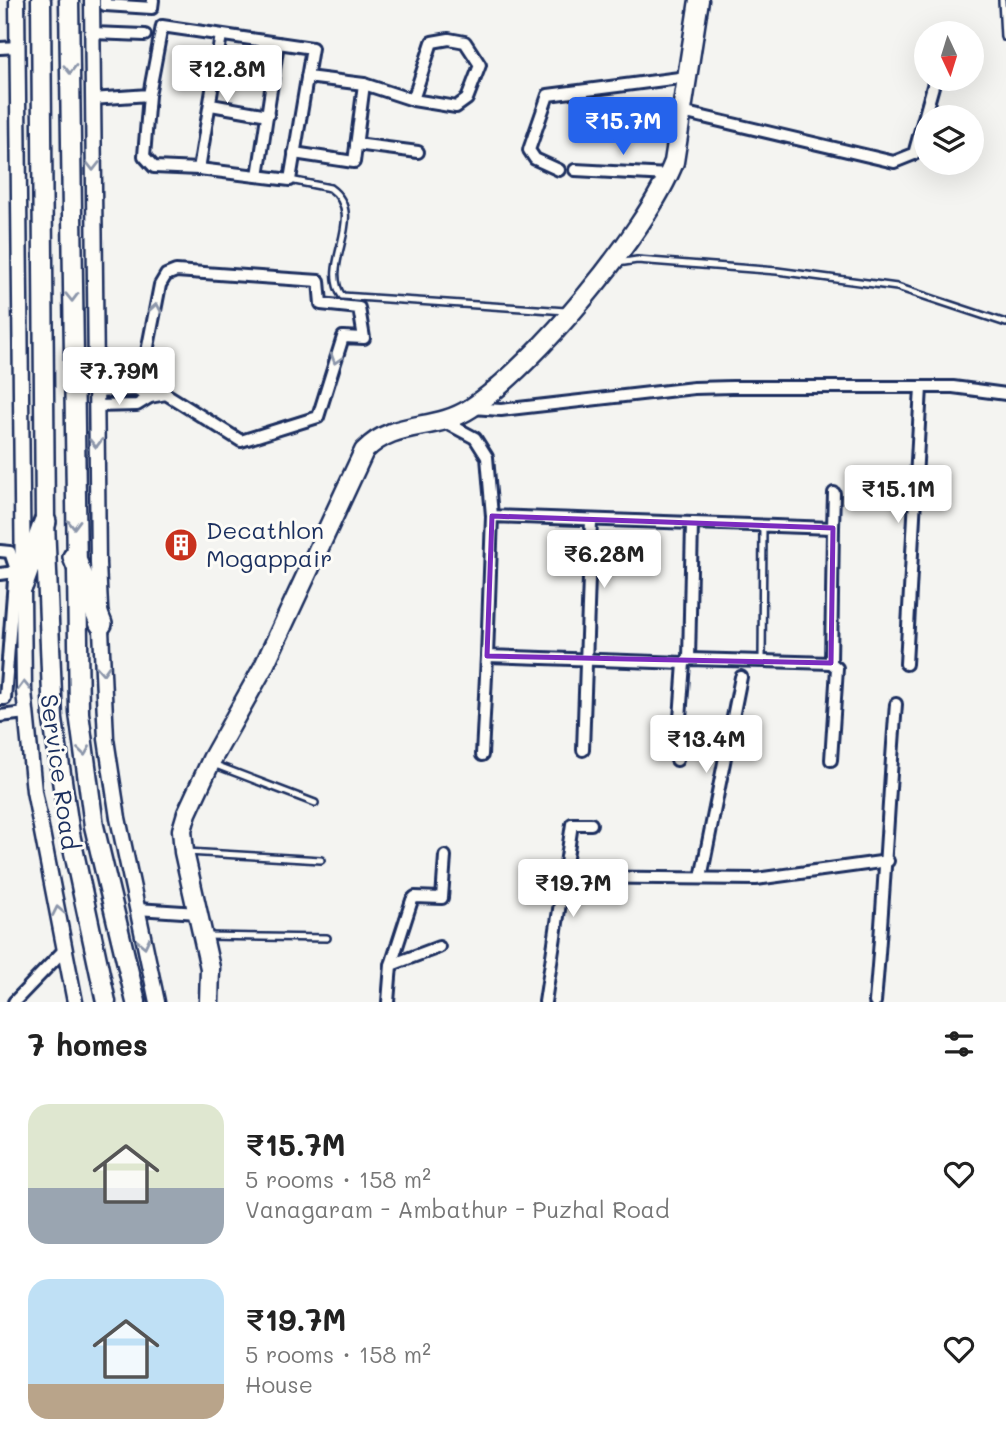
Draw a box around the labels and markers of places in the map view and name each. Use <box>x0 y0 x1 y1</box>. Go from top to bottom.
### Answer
pin: ₹12.8M <box>170 46 284 105</box>
pin: ₹15.7M <box>566 97 680 157</box>
pin: ₹7.79M <box>62 348 176 407</box>
pin: ₹15.1M <box>841 466 955 525</box>
place label: Decathlon Mogappair <box>206 514 332 573</box>
building icon: Decathlon Mogappair <box>162 526 200 564</box>
pin: ₹6.28M <box>547 530 661 590</box>
pin: ₹13.4M <box>649 716 763 775</box>
pin: ₹19.7M <box>516 860 630 919</box>

